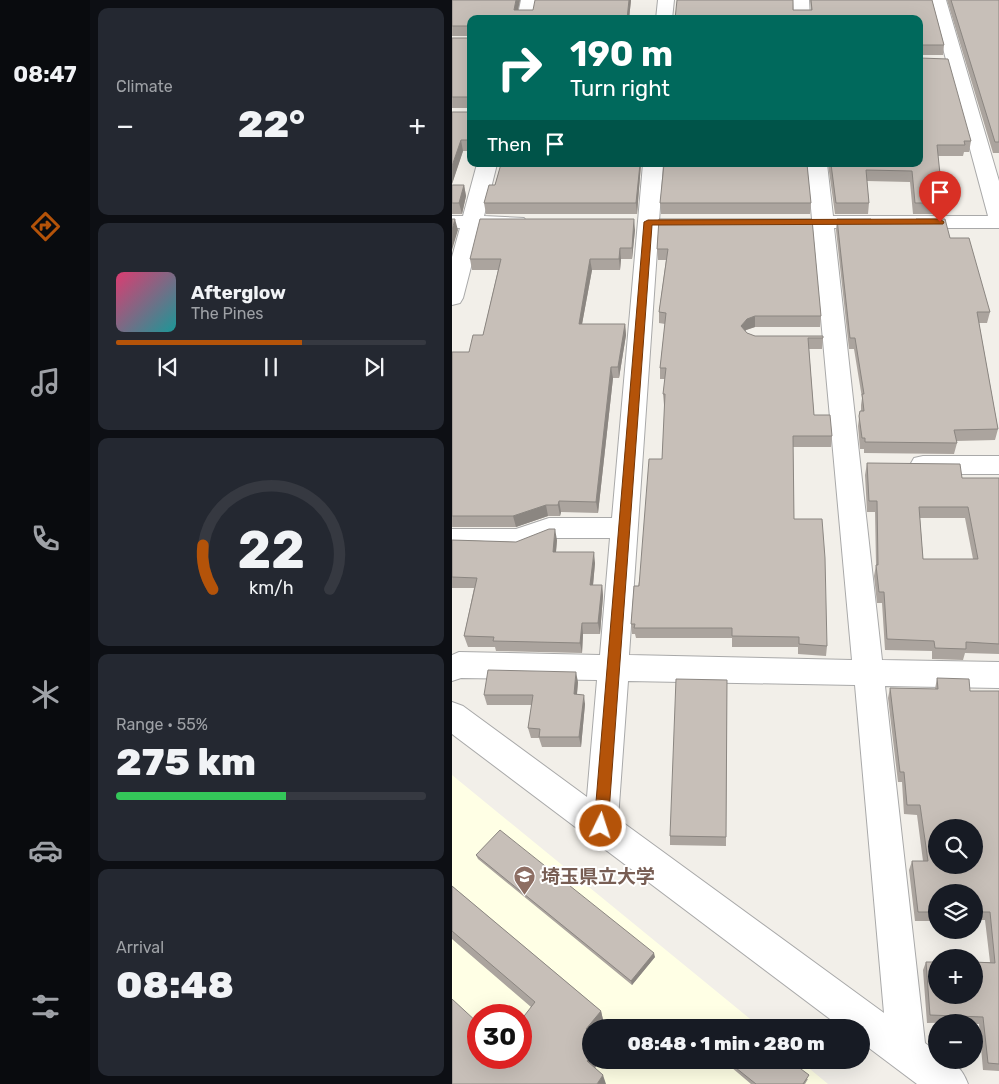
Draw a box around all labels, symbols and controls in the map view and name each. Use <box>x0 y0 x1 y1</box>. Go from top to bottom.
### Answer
text: 190 m <box>570 33 673 75</box>
icon: right <box>487 35 552 100</box>
text: 08:47 <box>13 61 77 88</box>
text: Turn right <box>570 75 670 102</box>
text: Climate <box>116 77 173 96</box>
text: 22° <box>238 101 305 147</box>
text: − <box>116 109 134 142</box>
text: + <box>409 109 426 142</box>
icon: arrive <box>541 130 569 158</box>
text: Then <box>487 133 531 156</box>
pin <box>919 171 961 222</box>
icon: arrive <box>926 178 954 206</box>
icon: directions <box>28 209 63 244</box>
text: Afterglow <box>191 281 286 304</box>
text: The Pines <box>191 304 264 323</box>
icon: previous <box>154 353 182 381</box>
icon: pause <box>257 353 285 381</box>
icon: next <box>360 353 388 381</box>
icon: music <box>28 365 63 400</box>
text: 22 <box>237 519 305 581</box>
icon: phone <box>28 521 63 556</box>
text: km/h <box>249 577 293 598</box>
icon: climate <box>28 677 63 712</box>
text: Range · 55% <box>116 715 208 734</box>
text: 275 km <box>116 739 256 785</box>
position arrow <box>574 799 626 851</box>
map controls <box>928 819 983 1069</box>
button: search <box>928 819 983 874</box>
icon: car <box>28 833 63 868</box>
school or university icon: 埼玉県立大学 <box>513 864 537 895</box>
place label: 埼玉県立大学 <box>541 865 655 888</box>
button: layers <box>928 884 983 939</box>
text: Arrival <box>116 938 164 957</box>
button: + <box>928 949 983 1004</box>
text: 08:48 <box>116 962 234 1008</box>
icon: filters <box>28 989 63 1024</box>
speed limit sign: 30 <box>467 1004 532 1069</box>
button: − <box>928 1014 983 1069</box>
text: 08:48 · 1 min · 280 m <box>627 1032 825 1055</box>

